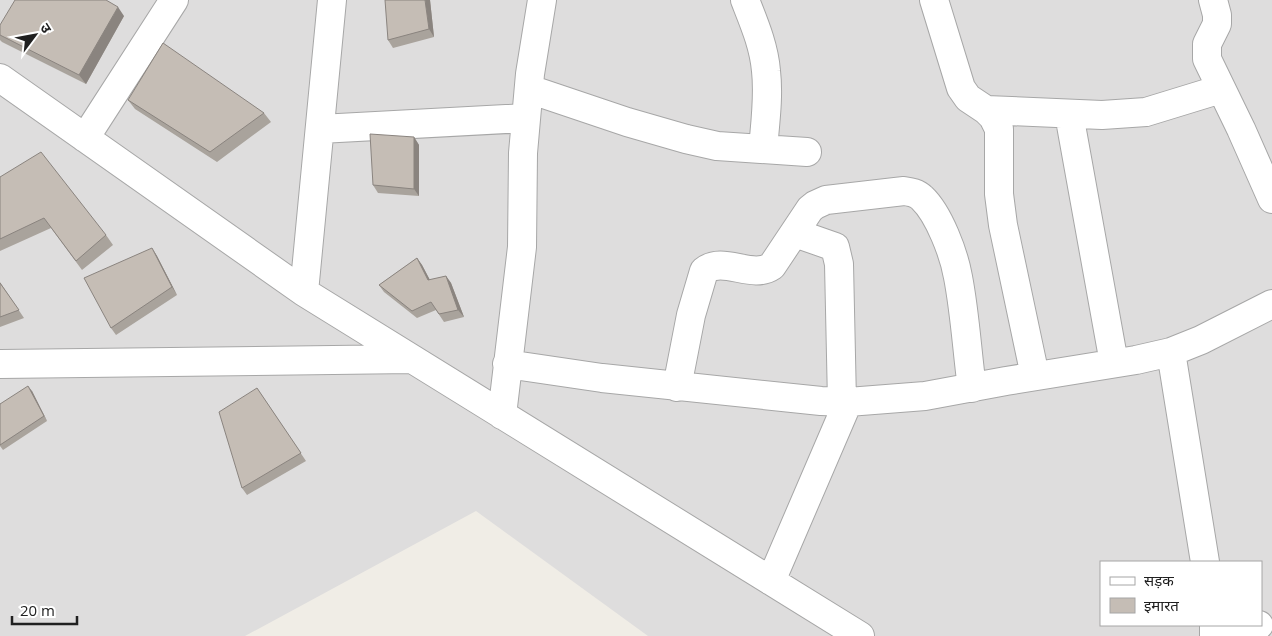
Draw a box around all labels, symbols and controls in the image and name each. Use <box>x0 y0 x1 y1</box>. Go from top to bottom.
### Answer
north arrow <box>10 10 60 60</box>
text: उ <box>36 19 57 37</box>
legend <box>1100 561 1262 626</box>
text: सड़क <box>1144 570 1174 590</box>
scale bar <box>12 594 78 626</box>
text: इमारत <box>1144 595 1179 615</box>
text: 20 m <box>20 600 55 620</box>

